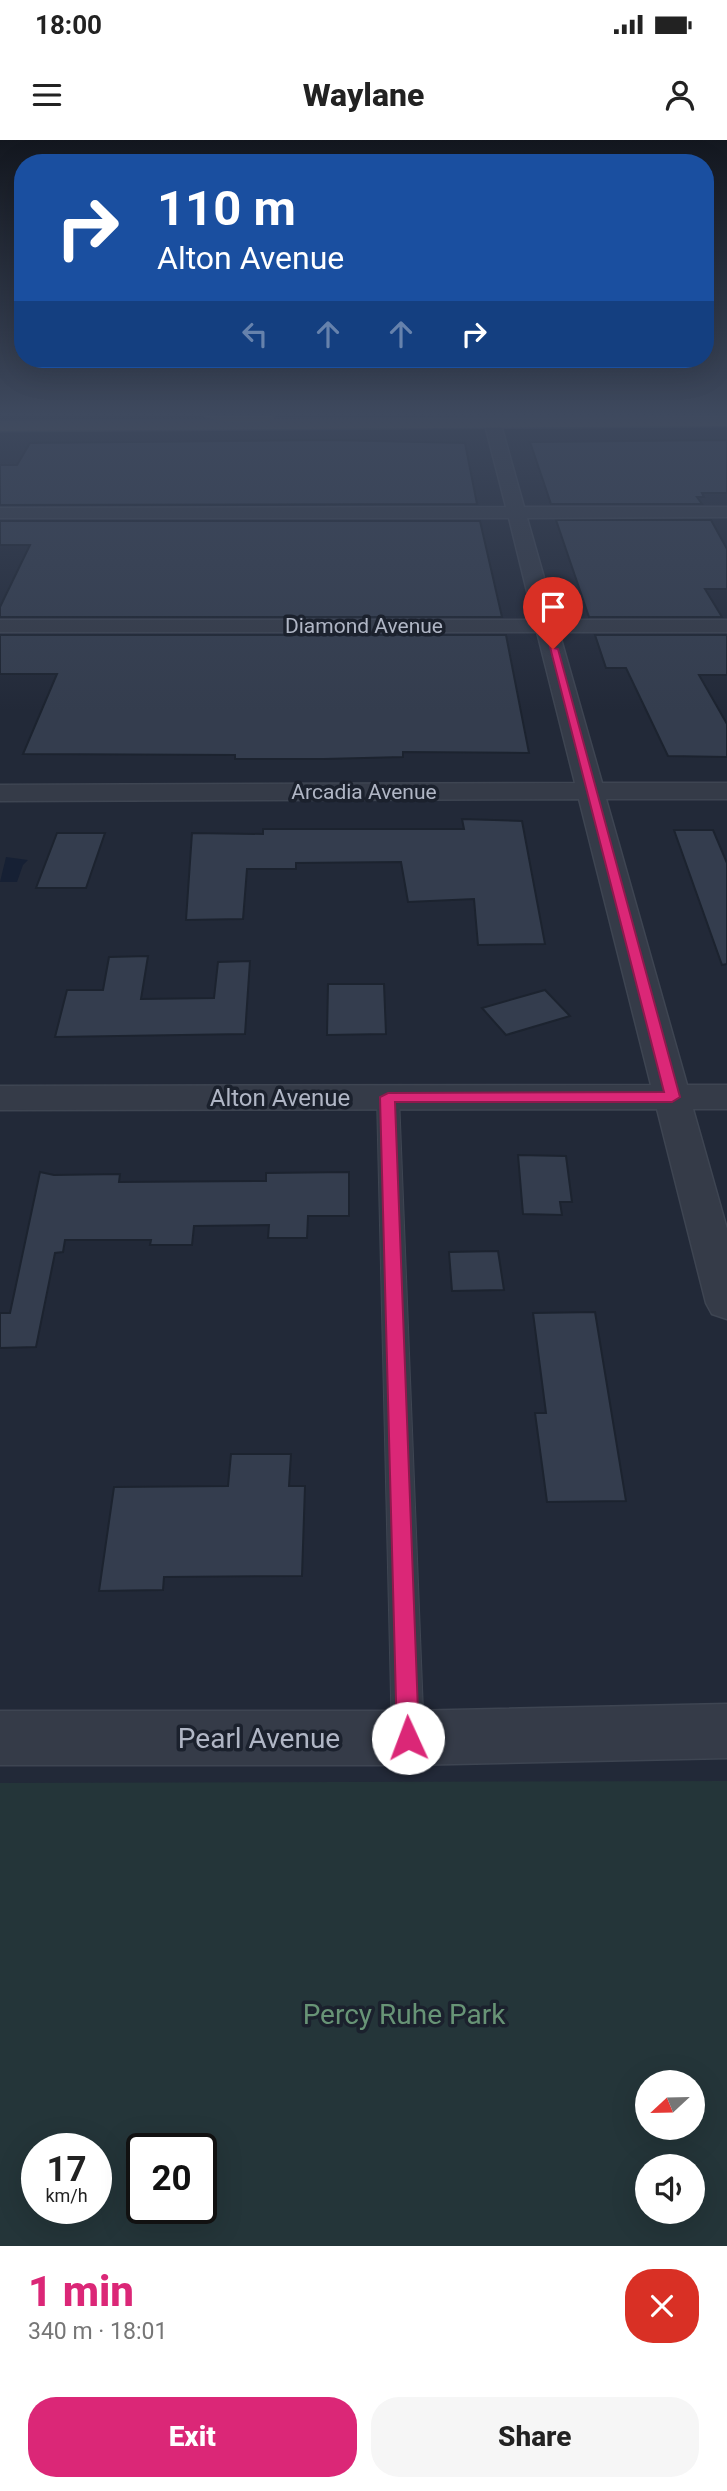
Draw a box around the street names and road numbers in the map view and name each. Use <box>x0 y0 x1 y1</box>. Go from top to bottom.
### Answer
street label: Diamond Avenue <box>285 614 443 638</box>
street label: Arcadia Avenue <box>291 780 437 804</box>
street label: Alton Avenue <box>210 1084 350 1112</box>
street label: Pearl Avenue <box>178 1722 340 1755</box>

